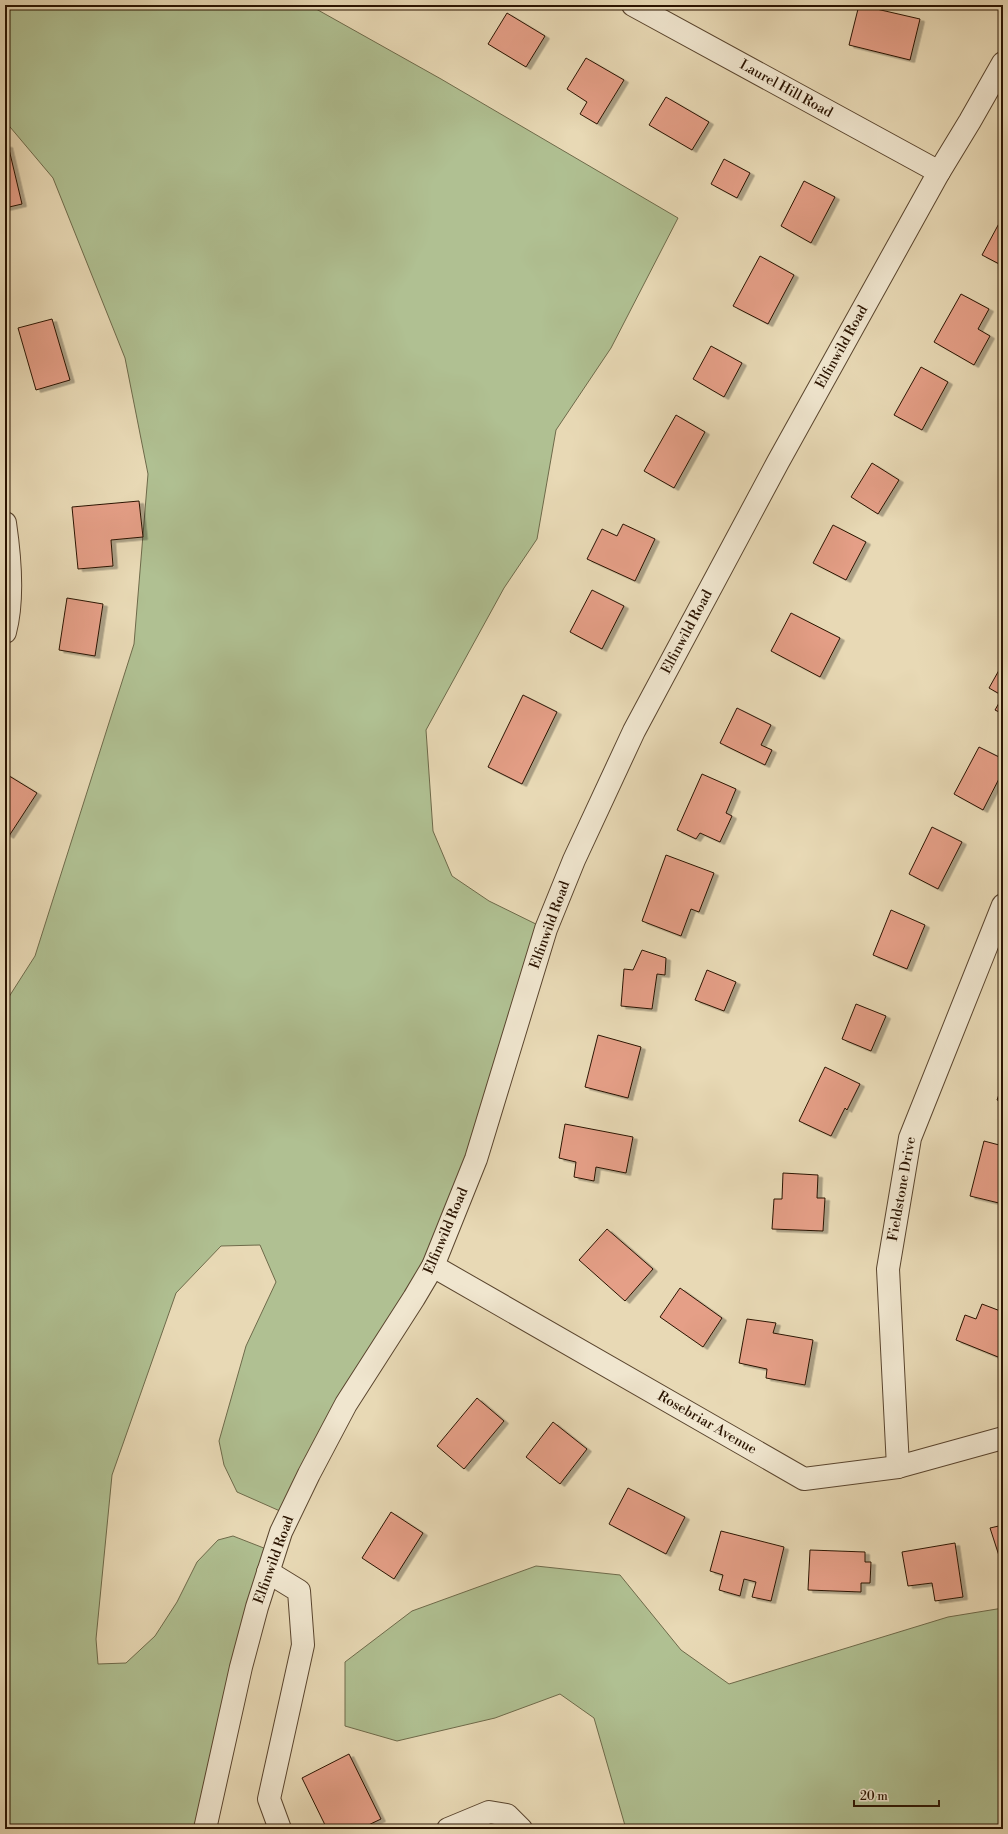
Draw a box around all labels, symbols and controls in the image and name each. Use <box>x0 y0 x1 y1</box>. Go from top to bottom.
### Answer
street label: Laurel Hill Road <box>736 56 836 122</box>
street label: Elfinwild Road <box>812 302 872 392</box>
street label: Elfinwild Road <box>657 587 717 677</box>
street label: Elfinwild Road <box>526 878 574 972</box>
street label: Fieldstone Drive <box>884 1135 920 1243</box>
street label: Elfinwild Road <box>420 1185 472 1277</box>
street label: Rosebriar Avenue <box>654 1387 760 1459</box>
street label: Elfinwild Road <box>250 1513 298 1607</box>
scale bar <box>854 1782 939 1808</box>
text: 20 m <box>860 1789 888 1804</box>

